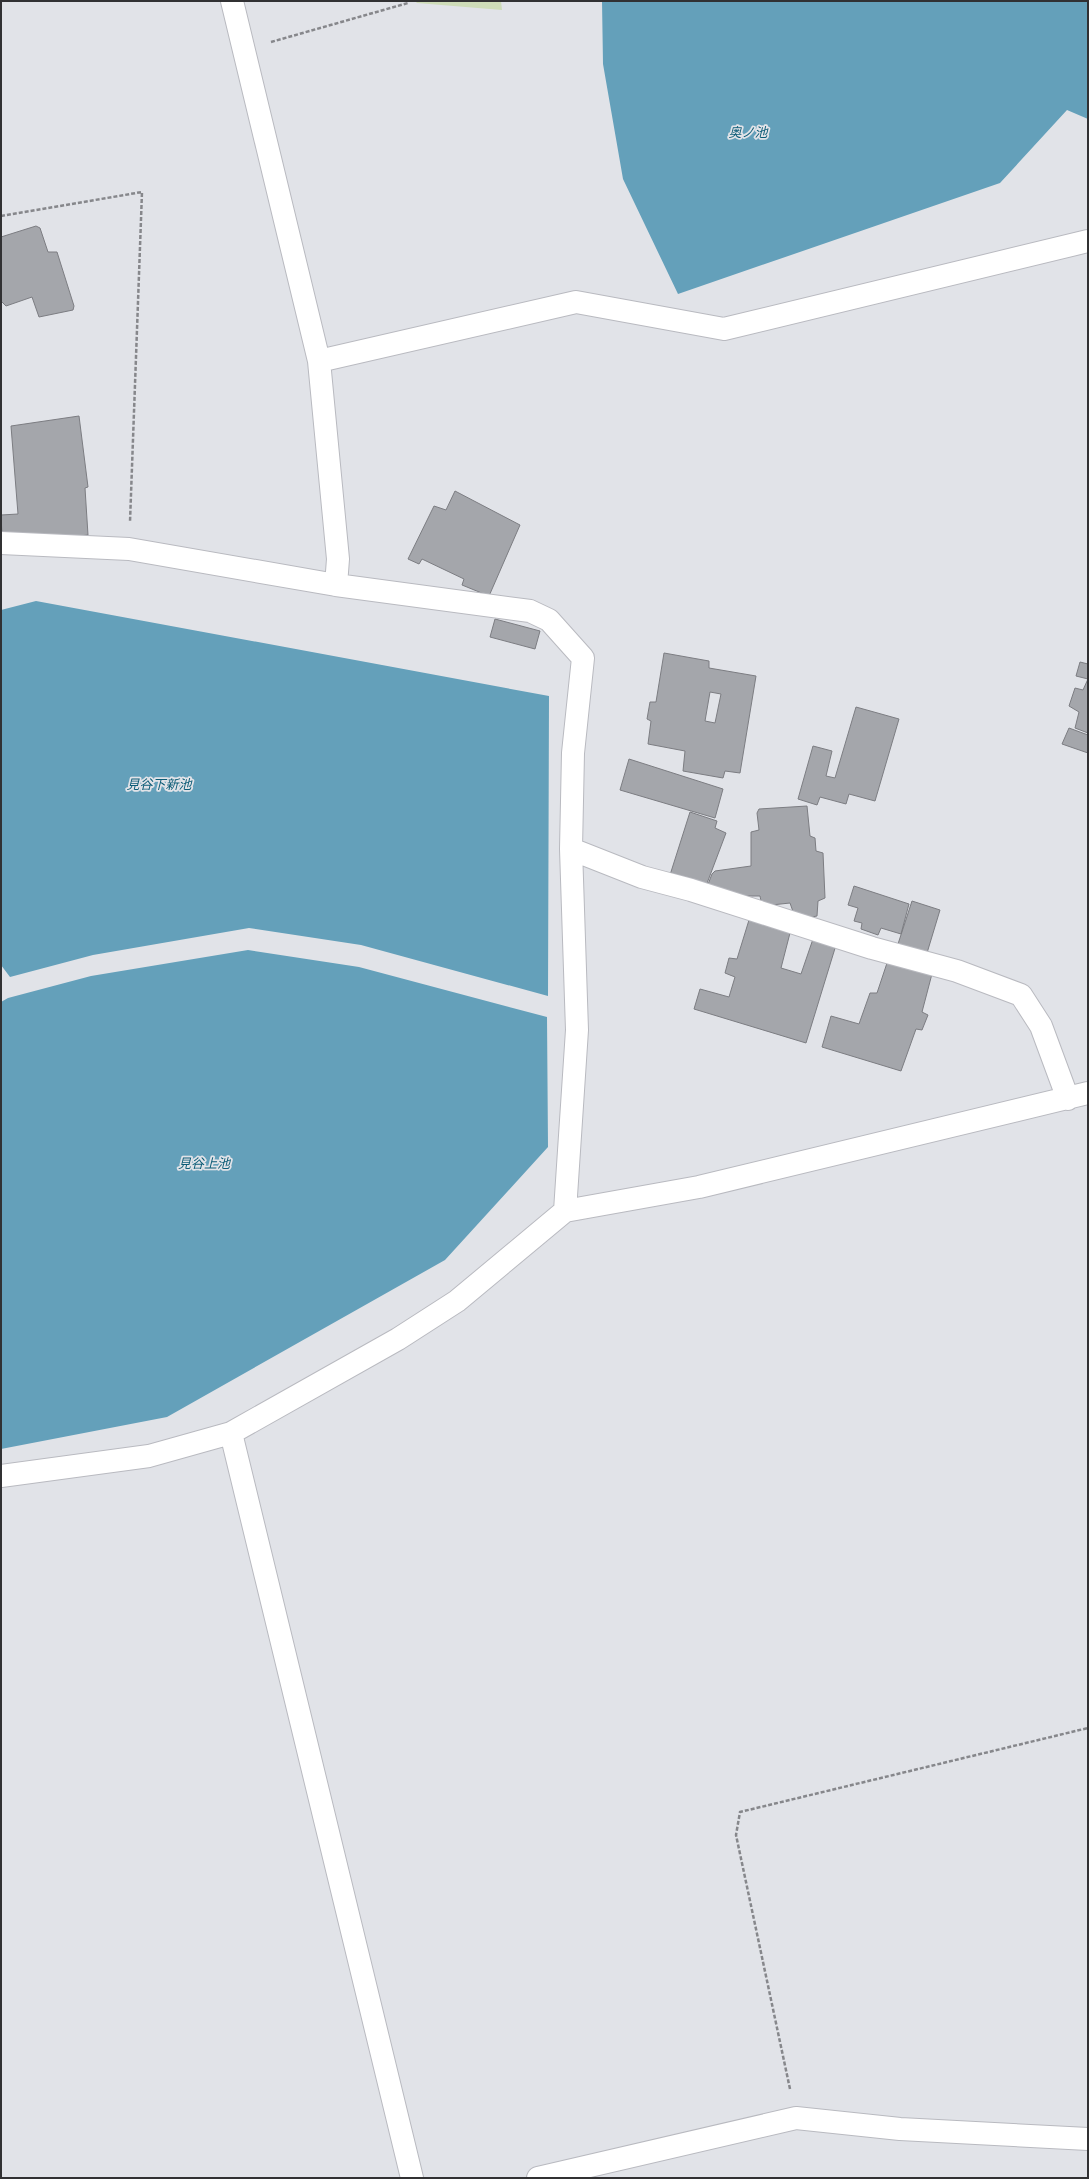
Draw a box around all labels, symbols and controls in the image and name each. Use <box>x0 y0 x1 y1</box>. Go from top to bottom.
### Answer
water label: 奥ノ池 <box>728 124 769 140</box>
water label: 見谷下新池 <box>126 776 193 792</box>
water label: 見谷上池 <box>178 1155 232 1171</box>

